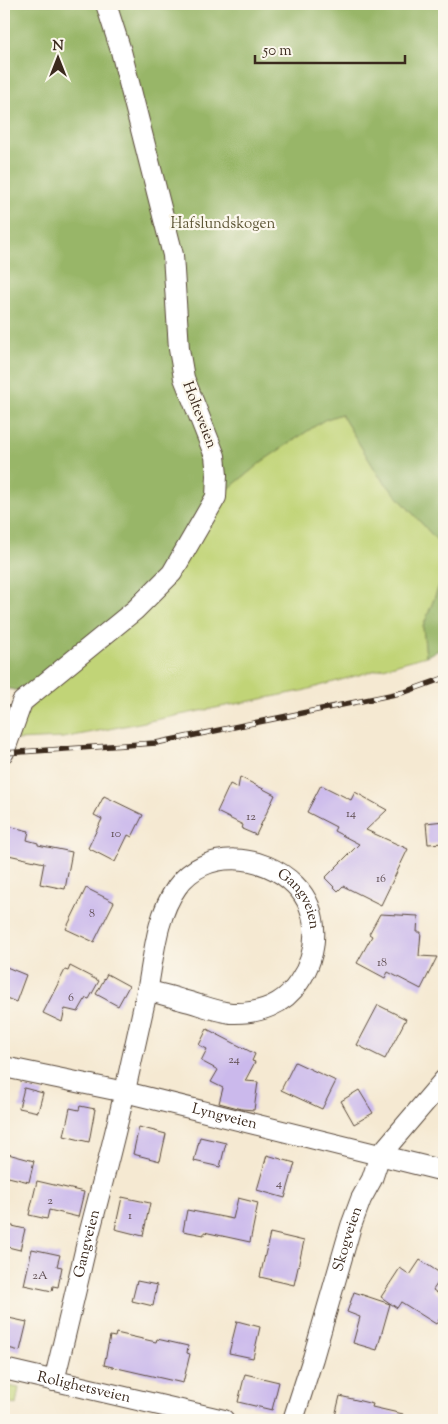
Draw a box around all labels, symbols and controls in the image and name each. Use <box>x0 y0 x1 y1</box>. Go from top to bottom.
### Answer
north arrow <box>32 32 82 82</box>
scale bar <box>255 32 406 64</box>
text: N <box>52 37 64 57</box>
text: 50 m <box>262 41 292 62</box>
park label: Hafslundskogen <box>171 214 276 235</box>
street label: Holteveien <box>177 378 221 452</box>
house number: 14 <box>346 805 356 823</box>
house number: 12 <box>246 808 256 826</box>
house number: 10 <box>111 825 121 843</box>
street label: Gangveien <box>273 864 325 930</box>
house number: 16 <box>376 870 386 888</box>
house number: 8 <box>89 905 95 923</box>
house number: 18 <box>377 954 387 972</box>
house number: 6 <box>68 989 74 1007</box>
house number: 24 <box>228 1051 240 1069</box>
street label: Lyngveien <box>190 1098 259 1135</box>
house number: 4 <box>276 1175 282 1193</box>
house number: 2 <box>47 1192 53 1210</box>
street label: Skogveien <box>328 1204 368 1274</box>
street label: Gangveien <box>69 1207 106 1280</box>
house number: 1 <box>128 1207 132 1225</box>
house number: 2A <box>32 1267 48 1285</box>
street label: Rolighetsveien <box>35 1367 133 1409</box>

